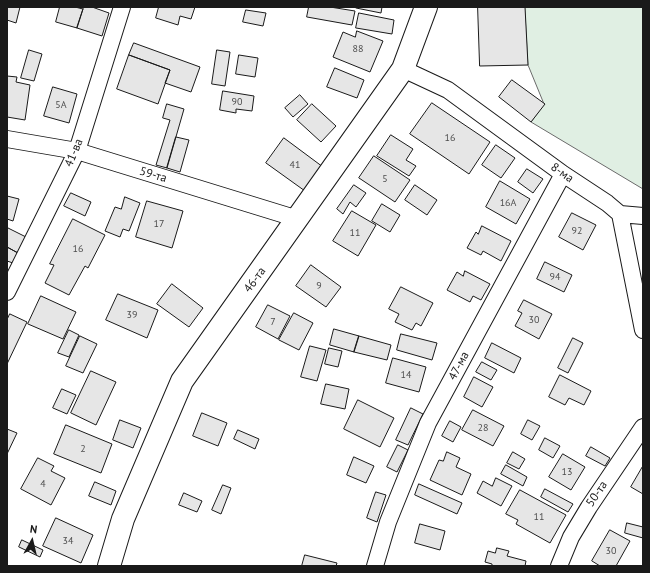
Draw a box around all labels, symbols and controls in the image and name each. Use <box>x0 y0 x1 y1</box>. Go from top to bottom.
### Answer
house number: 88 <box>353 43 363 55</box>
house number: 90 <box>232 96 242 108</box>
house number: 5А <box>55 99 67 111</box>
house number: 16 <box>445 132 455 144</box>
street label: 41-ва <box>62 137 86 169</box>
house number: 41 <box>290 159 300 171</box>
street label: 8-ма <box>548 160 576 186</box>
street label: 59-та <box>138 164 168 186</box>
house number: 5 <box>382 173 388 185</box>
house number: 16А <box>500 197 516 209</box>
house number: 17 <box>154 218 164 230</box>
house number: 92 <box>572 225 582 237</box>
house number: 11 <box>350 227 360 239</box>
house number: 16 <box>73 243 83 255</box>
street label: 46-та <box>241 264 269 296</box>
house number: 94 <box>550 271 560 283</box>
house number: 9 <box>316 280 322 292</box>
house number: 39 <box>127 309 137 321</box>
house number: 30 <box>529 314 539 326</box>
house number: 7 <box>270 316 276 328</box>
street label: 47-ма <box>446 349 472 383</box>
house number: 14 <box>401 369 411 381</box>
house number: 28 <box>478 422 488 434</box>
house number: 2 <box>80 443 86 455</box>
house number: 13 <box>562 466 572 478</box>
house number: 4 <box>40 478 46 490</box>
street label: 50-та <box>583 478 611 510</box>
house number: 11 <box>534 511 544 523</box>
north arrow <box>12 521 52 561</box>
text: N <box>29 522 38 537</box>
house number: 34 <box>63 535 73 547</box>
house number: 30 <box>606 545 616 557</box>

